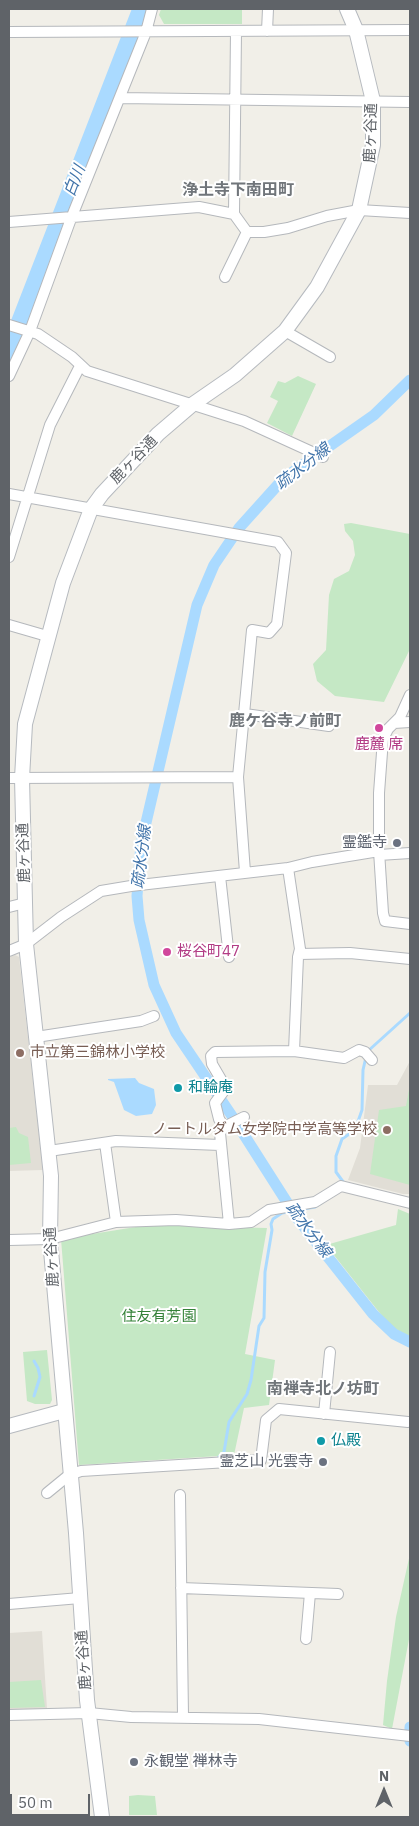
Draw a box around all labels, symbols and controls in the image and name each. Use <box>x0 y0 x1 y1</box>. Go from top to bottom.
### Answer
street label: 鹿ヶ谷通 <box>361 103 381 163</box>
water label: 白川 <box>60 163 90 199</box>
district label: 浄土寺下南田町 <box>182 180 294 200</box>
street label: 鹿ヶ谷通 <box>107 432 161 488</box>
water label: 疏水分線 <box>272 440 334 494</box>
district label: 鹿ケ谷寺ノ前町 <box>229 711 341 731</box>
marker: 鹿麓 席 <box>373 722 385 734</box>
place label: 鹿麓 席 <box>355 736 403 754</box>
street label: 鹿ヶ谷通 <box>14 823 34 883</box>
water label: 疏水分線 <box>129 824 155 890</box>
place label: 霊鑑寺 <box>342 834 387 852</box>
marker: 霊鑑寺 <box>391 837 403 849</box>
place label: 桜谷町47 <box>177 943 240 961</box>
marker: 桜谷町47 <box>161 946 173 958</box>
place label: 市立第三錦林小学校 <box>30 1044 165 1062</box>
marker: 市立第三錦林小学校 <box>14 1047 26 1059</box>
place label: 和輪庵 <box>188 1079 233 1097</box>
marker: 和輪庵 <box>172 1082 184 1094</box>
place label: ノートルダム女学院中学高等学校 <box>152 1121 377 1139</box>
marker: ノートルダム女学院中学高等学校 <box>381 1124 393 1136</box>
water label: 疏水分線 <box>281 1199 335 1261</box>
street label: 鹿ヶ谷通 <box>41 1227 63 1287</box>
park label: 住友有芳園 <box>122 1308 196 1326</box>
district label: 南禅寺北ノ坊町 <box>267 1379 379 1399</box>
place label: 仏殿 <box>331 1432 361 1450</box>
marker: 仏殿 <box>315 1435 327 1447</box>
place label: 霊芝山 光雲寺 <box>219 1453 313 1471</box>
marker: 霊芝山 光雲寺 <box>317 1456 329 1468</box>
street label: 鹿ヶ谷通 <box>73 1629 95 1691</box>
place label: 永観堂 禅林寺 <box>144 1753 238 1771</box>
marker: 永観堂 禅林寺 <box>128 1756 140 1768</box>
north arrow <box>359 1766 409 1816</box>
text: N <box>379 1767 389 1785</box>
scale bar <box>12 1784 92 1816</box>
text: 50 m <box>18 1793 53 1812</box>

